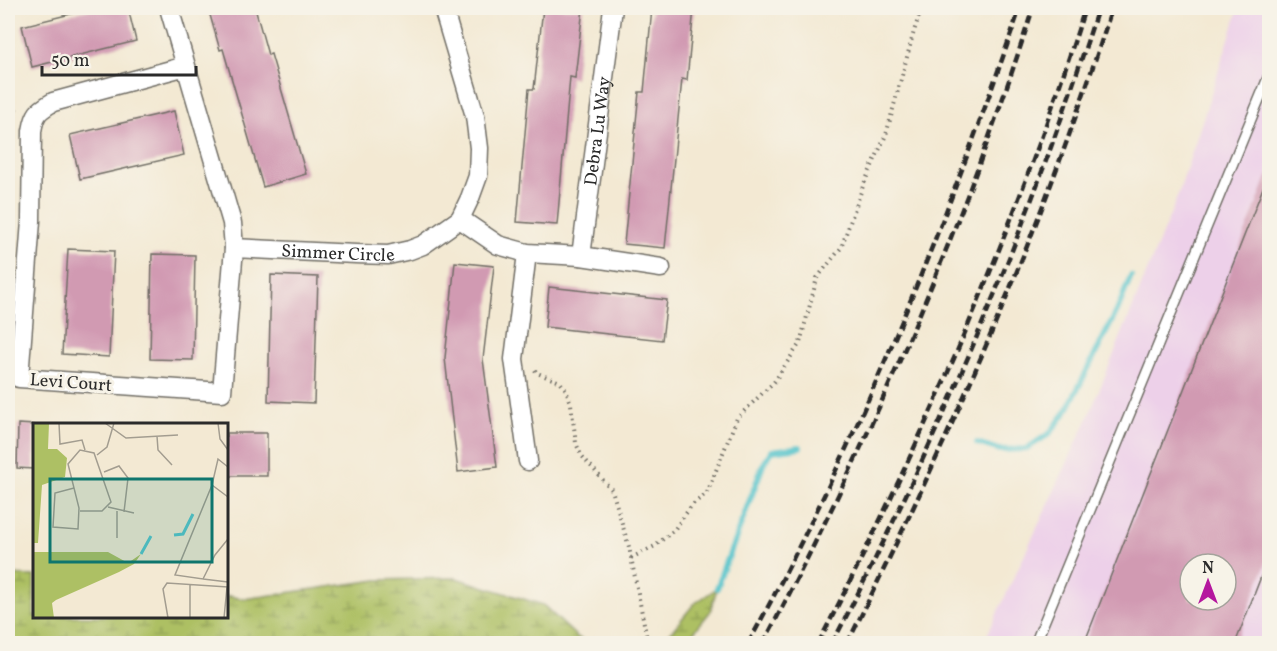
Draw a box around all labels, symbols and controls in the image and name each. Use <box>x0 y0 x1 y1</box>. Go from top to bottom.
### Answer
scale bar <box>42 39 196 77</box>
text: 50 m <box>51 49 90 74</box>
street label: Debra Lu Way <box>579 75 618 187</box>
street label: Simmer Circle <box>281 239 397 269</box>
street label: Levi Court <box>29 368 113 399</box>
inset map <box>33 423 228 618</box>
north arrow <box>1178 552 1238 612</box>
text: N <box>1202 558 1214 580</box>

